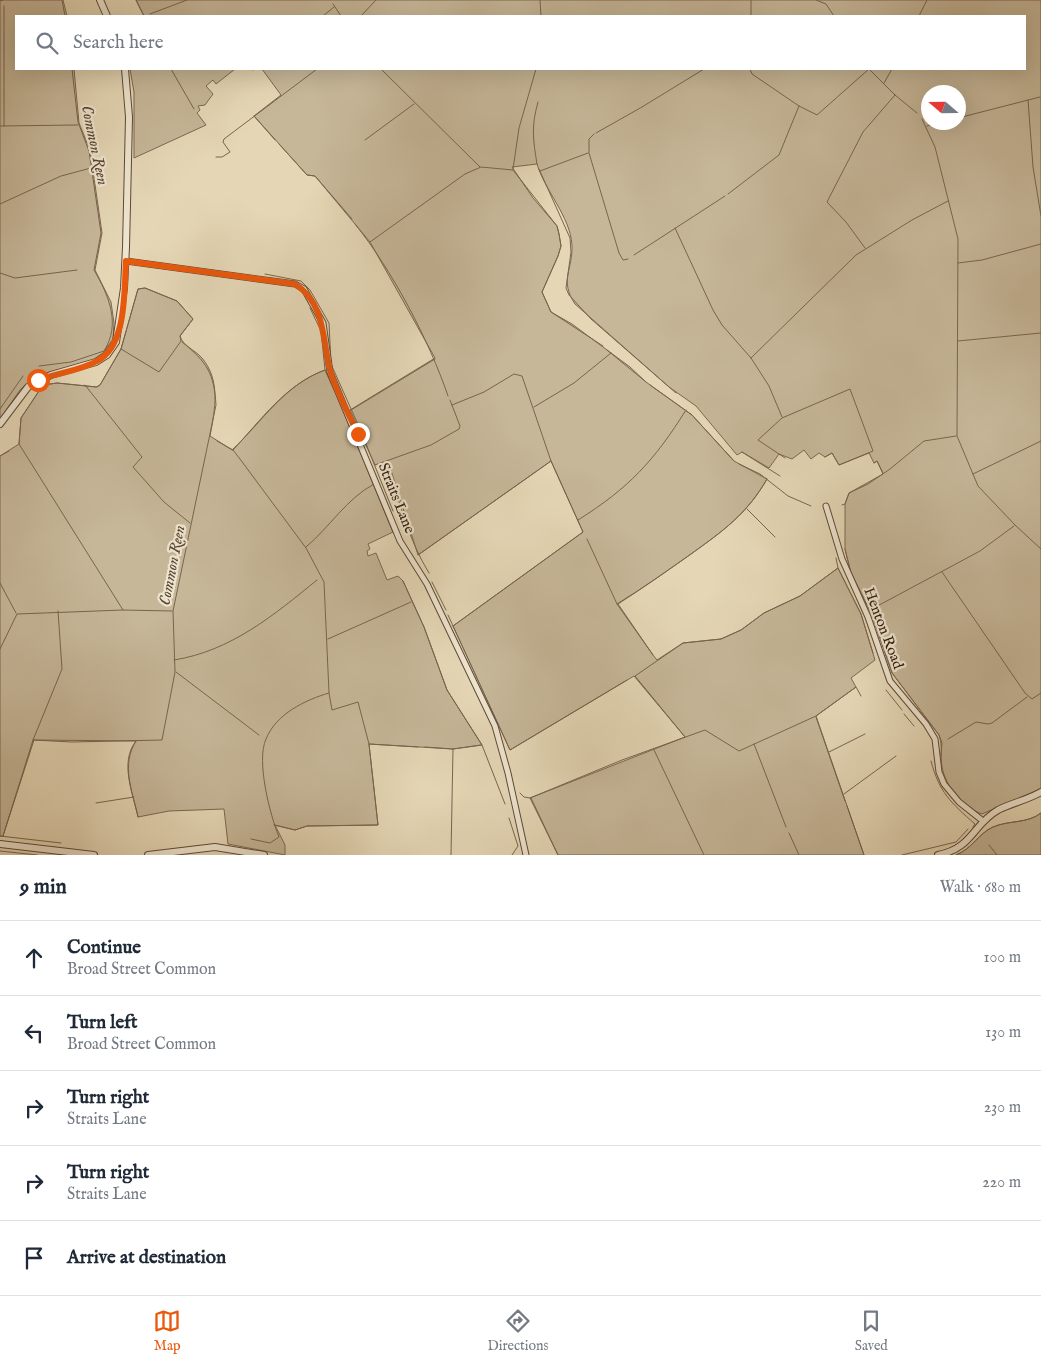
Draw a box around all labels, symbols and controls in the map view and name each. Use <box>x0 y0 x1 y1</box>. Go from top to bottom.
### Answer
search box <box>15 15 1026 70</box>
icon: search <box>33 29 61 57</box>
text: Search here <box>73 31 164 55</box>
north arrow <box>921 85 966 130</box>
water label: Common Reen <box>76 104 112 187</box>
route start <box>27 369 50 392</box>
route end <box>347 423 370 446</box>
street label: Straits Lane <box>374 460 419 536</box>
water label: Common Reen <box>155 524 191 607</box>
street label: Henton Road <box>859 585 908 673</box>
text: 9 min <box>20 874 67 901</box>
text: Walk · 680 m <box>940 878 1021 898</box>
text: Continue <box>67 936 141 960</box>
icon: ahead <box>20 944 48 972</box>
text: 100 m <box>984 948 1021 968</box>
text: Broad Street Common <box>67 960 216 980</box>
text: Turn left <box>67 1011 138 1035</box>
icon: left <box>20 1019 48 1047</box>
text: 130 m <box>985 1023 1021 1043</box>
text: Broad Street Common <box>67 1035 216 1055</box>
text: Turn right <box>67 1086 149 1110</box>
icon: right <box>20 1094 48 1122</box>
text: 230 m <box>984 1098 1021 1118</box>
text: Straits Lane <box>67 1110 146 1130</box>
text: Turn right <box>67 1161 149 1185</box>
icon: right <box>20 1169 48 1197</box>
text: 220 m <box>982 1173 1021 1193</box>
text: Straits Lane <box>67 1185 146 1205</box>
icon: arrive <box>20 1244 48 1272</box>
text: Arrive at destination <box>67 1246 226 1270</box>
tab: Map <box>153 1307 181 1355</box>
tab: Directions <box>487 1307 548 1355</box>
tab: Saved <box>855 1307 888 1355</box>

